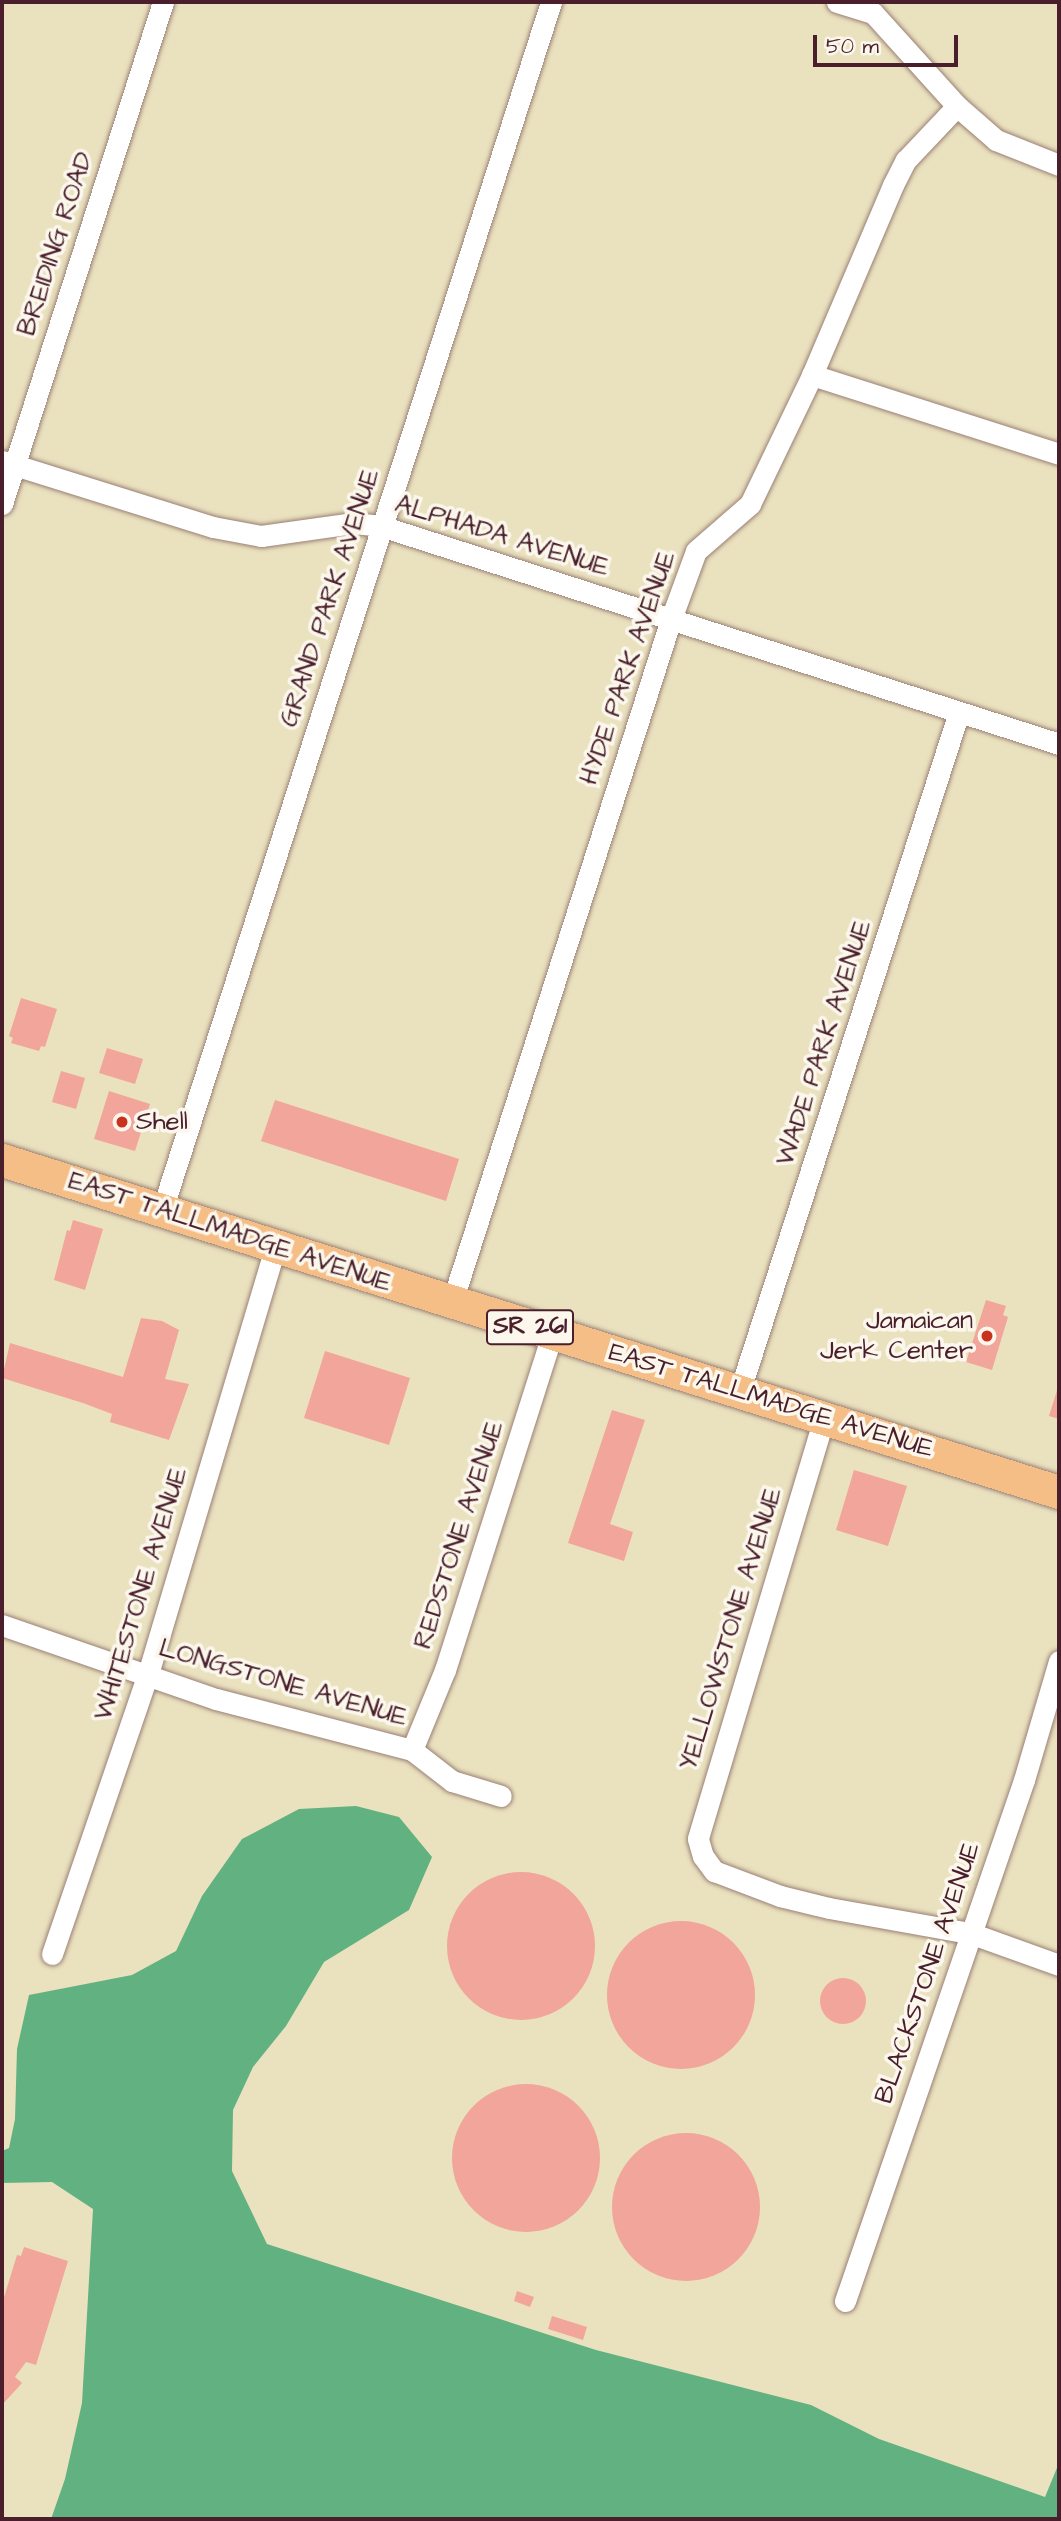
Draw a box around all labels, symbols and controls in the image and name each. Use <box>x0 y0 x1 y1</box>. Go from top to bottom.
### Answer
scale bar <box>816 21 961 65</box>
text: 50 m <box>826 32 879 61</box>
street label: BREIDING ROAD <box>12 148 100 340</box>
street label: GRAND PARK AVENUE <box>274 465 386 731</box>
street label: ALPHADA AVENUE <box>391 489 613 583</box>
street label: HYDE PARK AVENUE <box>573 547 683 789</box>
street label: WADE PARK AVENUE <box>770 916 878 1170</box>
place label: Shell <box>136 1106 188 1138</box>
marker: Shell <box>114 1114 130 1130</box>
street label: EAST TALLMADGE AVENUE <box>65 1165 395 1299</box>
place label: Jamaican Jerk Center <box>820 1305 973 1366</box>
road number: SR 261 <box>484 1307 576 1348</box>
marker: Jamaican Jerk Center <box>979 1328 995 1344</box>
street label: EAST TALLMADGE AVENUE <box>605 1337 937 1465</box>
street label: REDSTONE AVENUE <box>407 1417 511 1653</box>
street label: WHITESTONE AVENUE <box>88 1464 194 1724</box>
street label: YELLOWSTONE AVENUE <box>673 1484 789 1774</box>
street label: LONGSTONE AVENUE <box>155 1633 411 1733</box>
street label: BLACKSTONE AVENUE <box>869 1838 987 2108</box>

